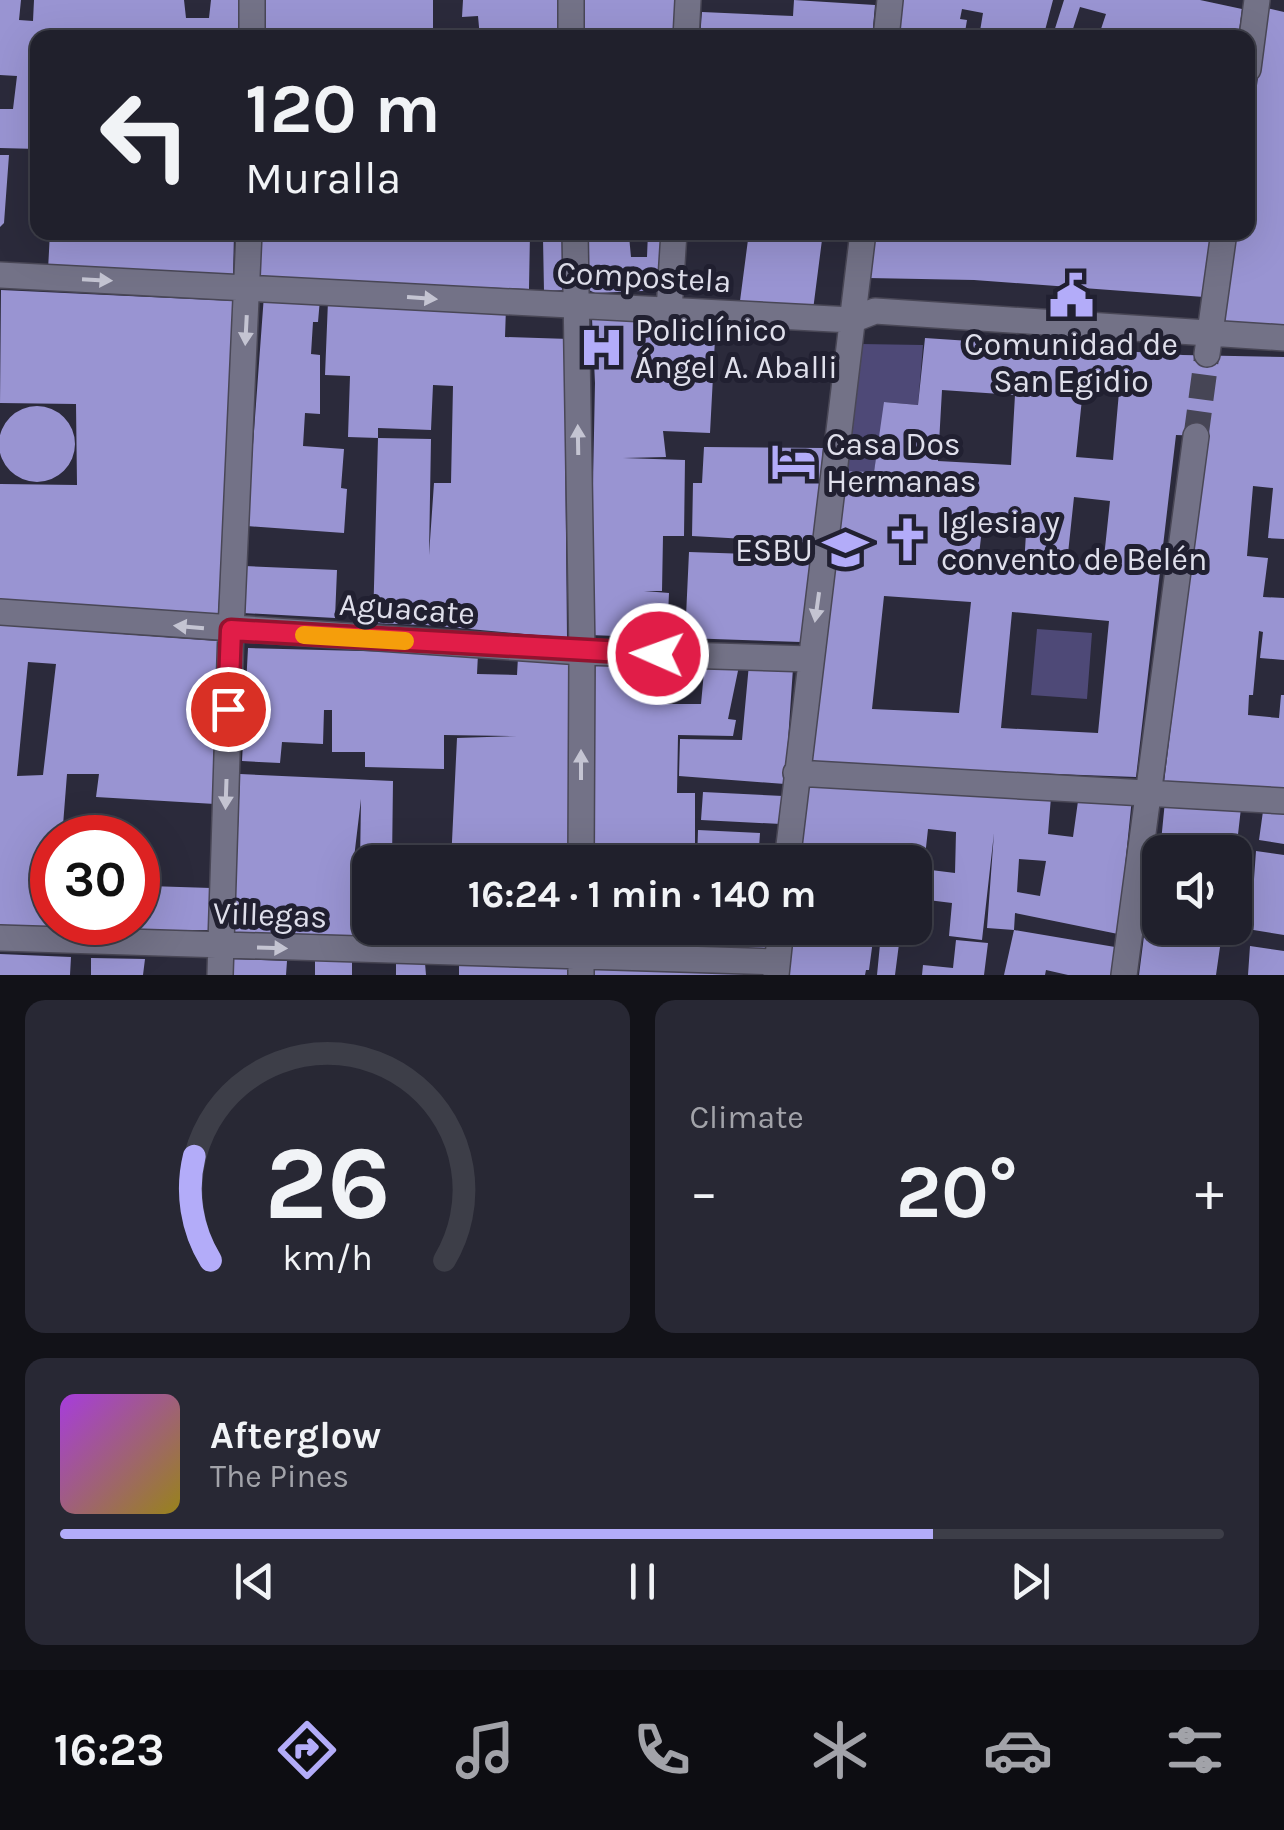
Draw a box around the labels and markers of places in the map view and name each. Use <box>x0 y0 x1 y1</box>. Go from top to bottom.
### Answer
public building icon: Comunidad de San Egidio <box>1047 272 1095 320</box>
place label: Policlínico Ángel A. Aballi <box>635 312 838 386</box>
hospital icon: Policlínico Ángel A. Aballi <box>578 324 626 372</box>
place label: Comunidad de San Egidio <box>964 326 1178 400</box>
place label: Casa Dos Hermanas <box>826 426 977 500</box>
hotel icon: Casa Dos Hermanas <box>769 438 817 486</box>
place label: Iglesia y convento de Belén <box>941 504 1207 578</box>
church icon: Iglesia y convento de Belén <box>884 516 932 564</box>
school or university icon: ESBU <box>822 526 870 574</box>
place label: ESBU <box>735 532 813 569</box>
pin <box>186 667 271 752</box>

